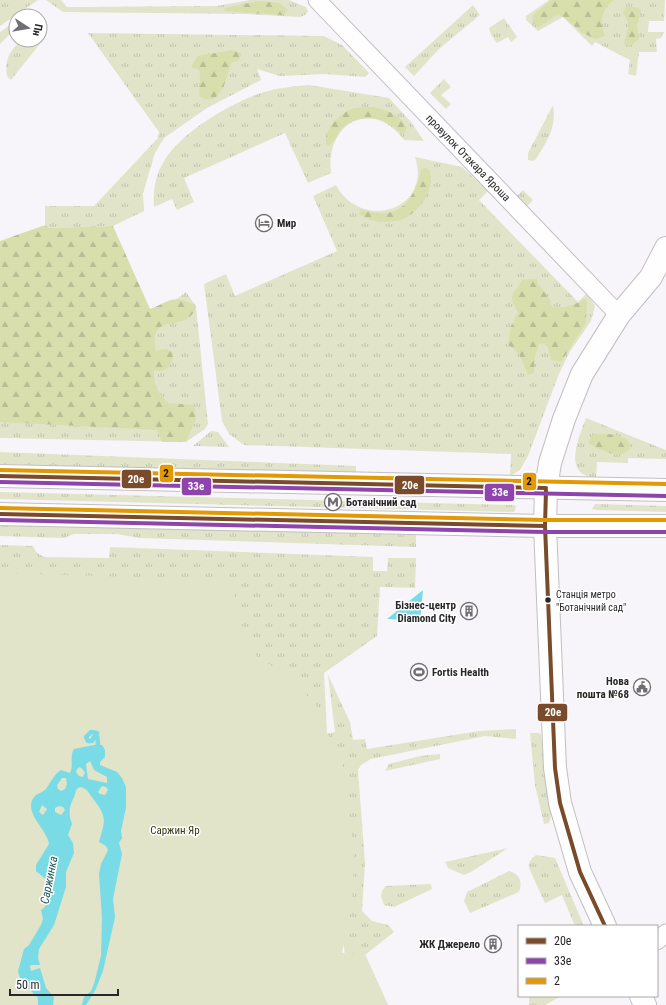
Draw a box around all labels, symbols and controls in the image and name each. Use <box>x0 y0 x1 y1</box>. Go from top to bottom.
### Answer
north arrow <box>8 8 48 48</box>
text: Пн <box>30 23 45 37</box>
street label: провулок Отакара Яроша <box>423 112 513 204</box>
hotel icon: Мир <box>254 213 274 233</box>
place label: Мир <box>277 217 297 230</box>
line badge: 2 <box>159 464 174 483</box>
text: 2 <box>163 467 169 480</box>
line badge: 20е <box>121 469 152 489</box>
line badge: 2 <box>522 472 537 491</box>
text: 20е <box>128 473 144 486</box>
line badge: 20е <box>394 475 425 495</box>
text: 2 <box>526 475 532 488</box>
line badge: 33е <box>181 477 212 496</box>
text: 20е <box>402 479 418 492</box>
text: 33е <box>188 480 204 493</box>
line badge: 33е <box>484 483 515 502</box>
text: 33е <box>492 486 508 499</box>
metro station icon: Ботанічний сад <box>323 492 343 512</box>
place label: Ботанічний сад <box>346 496 417 509</box>
place label: Станція метро "Ботанічний сад" <box>556 589 626 613</box>
marker: Станція метро "Ботанічний сад" <box>543 595 553 605</box>
place label: Бізнес-центр Diamond City <box>395 599 457 625</box>
building icon: Бізнес-центр Diamond City <box>459 601 479 621</box>
sports icon: Fortis Health <box>409 662 429 682</box>
place label: Fortis Health <box>432 666 489 679</box>
place label: Нова пошта №68 <box>577 675 629 701</box>
public building icon: Нова пошта №68 <box>632 677 652 697</box>
line badge: 20е <box>537 703 568 722</box>
text: 20е <box>545 706 561 719</box>
park label: Саржин Яр <box>150 824 200 837</box>
water label: Саржинка <box>37 855 61 905</box>
legend <box>518 925 658 997</box>
building icon: ЖК Джерело <box>483 934 503 954</box>
text: 20е <box>554 934 572 948</box>
place label: ЖК Джерело <box>419 938 481 951</box>
text: 33е <box>554 954 572 968</box>
scale bar <box>10 971 118 997</box>
text: 2 <box>554 974 560 988</box>
text: 50 m <box>16 978 40 992</box>

